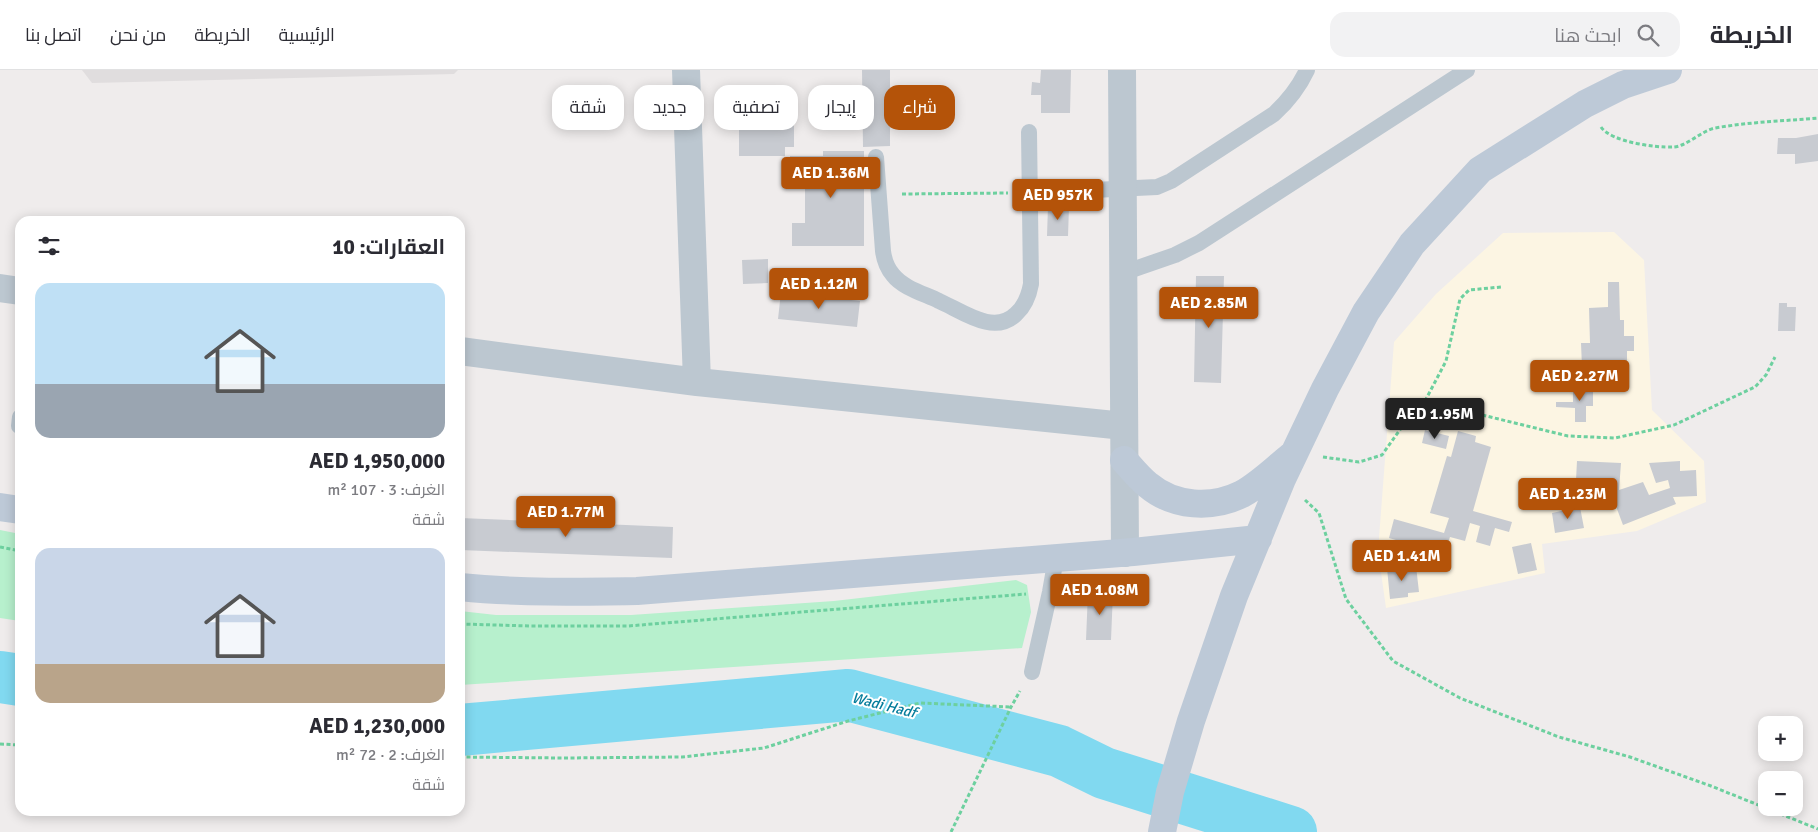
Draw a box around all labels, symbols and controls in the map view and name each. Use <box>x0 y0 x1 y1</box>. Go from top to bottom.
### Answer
search box <box>1330 12 1680 57</box>
text: الخريطة <box>1710 20 1793 50</box>
icon: search <box>1634 21 1662 49</box>
text: اتصل بنا <box>25 24 82 46</box>
text: من نحن <box>110 24 166 46</box>
text: الخريطة <box>194 24 250 46</box>
text: الرئيسية <box>278 24 335 46</box>
text: ابحث هنا <box>1554 24 1622 48</box>
chip: شقة <box>552 85 624 130</box>
chip: جديد <box>634 85 704 130</box>
chip: تصفية <box>714 85 798 130</box>
chip: إيجار <box>808 85 874 130</box>
chip: شراء <box>884 85 955 130</box>
pin: AED 1.36M <box>774 156 888 199</box>
text: AED 1.36M <box>792 163 870 183</box>
pin: AED 957K <box>1006 178 1110 221</box>
text: AED 957K <box>1023 185 1093 205</box>
icon: filters <box>35 232 63 260</box>
text: العقارات: 10 <box>332 234 445 260</box>
pin: AED 1.12M <box>762 268 876 310</box>
text: AED 1.12M <box>780 274 858 294</box>
pin: AED 2.85M <box>1152 286 1266 329</box>
text: AED 2.85M <box>1170 293 1248 313</box>
icon: home <box>195 316 285 406</box>
pin: AED 2.27M <box>1523 360 1637 402</box>
text: AED 2.27M <box>1541 366 1619 386</box>
pin: AED 1.95M <box>1378 398 1492 440</box>
text: AED 1.95M <box>1396 404 1474 424</box>
text: AED 1,950,000 <box>309 448 445 474</box>
pin: AED 1.23M <box>1511 478 1625 520</box>
text: الغرف: 3 · 107 m² <box>327 480 445 500</box>
text: AED 1.23M <box>1529 484 1607 504</box>
pin: AED 1.77M <box>509 496 623 538</box>
text: AED 1.77M <box>527 502 605 522</box>
text: شقة <box>412 510 445 530</box>
pin: AED 1.41M <box>1345 540 1459 582</box>
text: AED 1.41M <box>1363 546 1441 566</box>
pin: AED 1.08M <box>1043 574 1157 616</box>
text: AED 1.08M <box>1061 580 1139 600</box>
icon: home <box>195 581 285 671</box>
water label: Wadi Hadf <box>850 688 922 723</box>
text: AED 1,230,000 <box>309 713 445 739</box>
map controls <box>1758 716 1803 816</box>
button: + <box>1758 716 1803 761</box>
text: الغرف: 2 · 72 m² <box>336 745 445 765</box>
button: − <box>1758 771 1803 816</box>
text: شقة <box>412 775 445 795</box>

